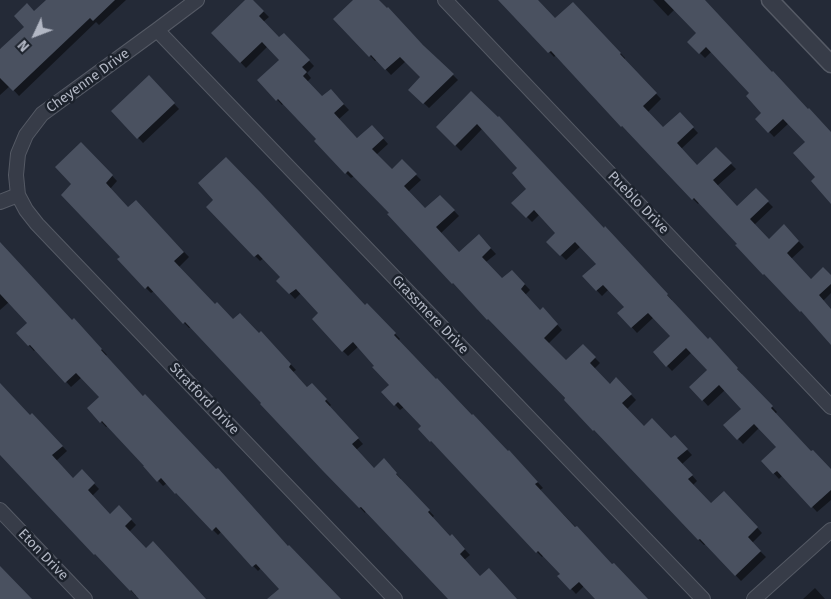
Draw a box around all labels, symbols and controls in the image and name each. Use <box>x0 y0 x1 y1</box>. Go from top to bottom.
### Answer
north arrow <box>10 10 60 60</box>
text: N <box>14 36 33 55</box>
street label: Cheyenne Drive <box>43 45 133 117</box>
street label: Pueblo Drive <box>604 168 672 238</box>
street label: Grassmere Drive <box>388 272 472 358</box>
street label: Stratford Drive <box>166 360 242 438</box>
street label: Eton Drive <box>14 526 72 584</box>

